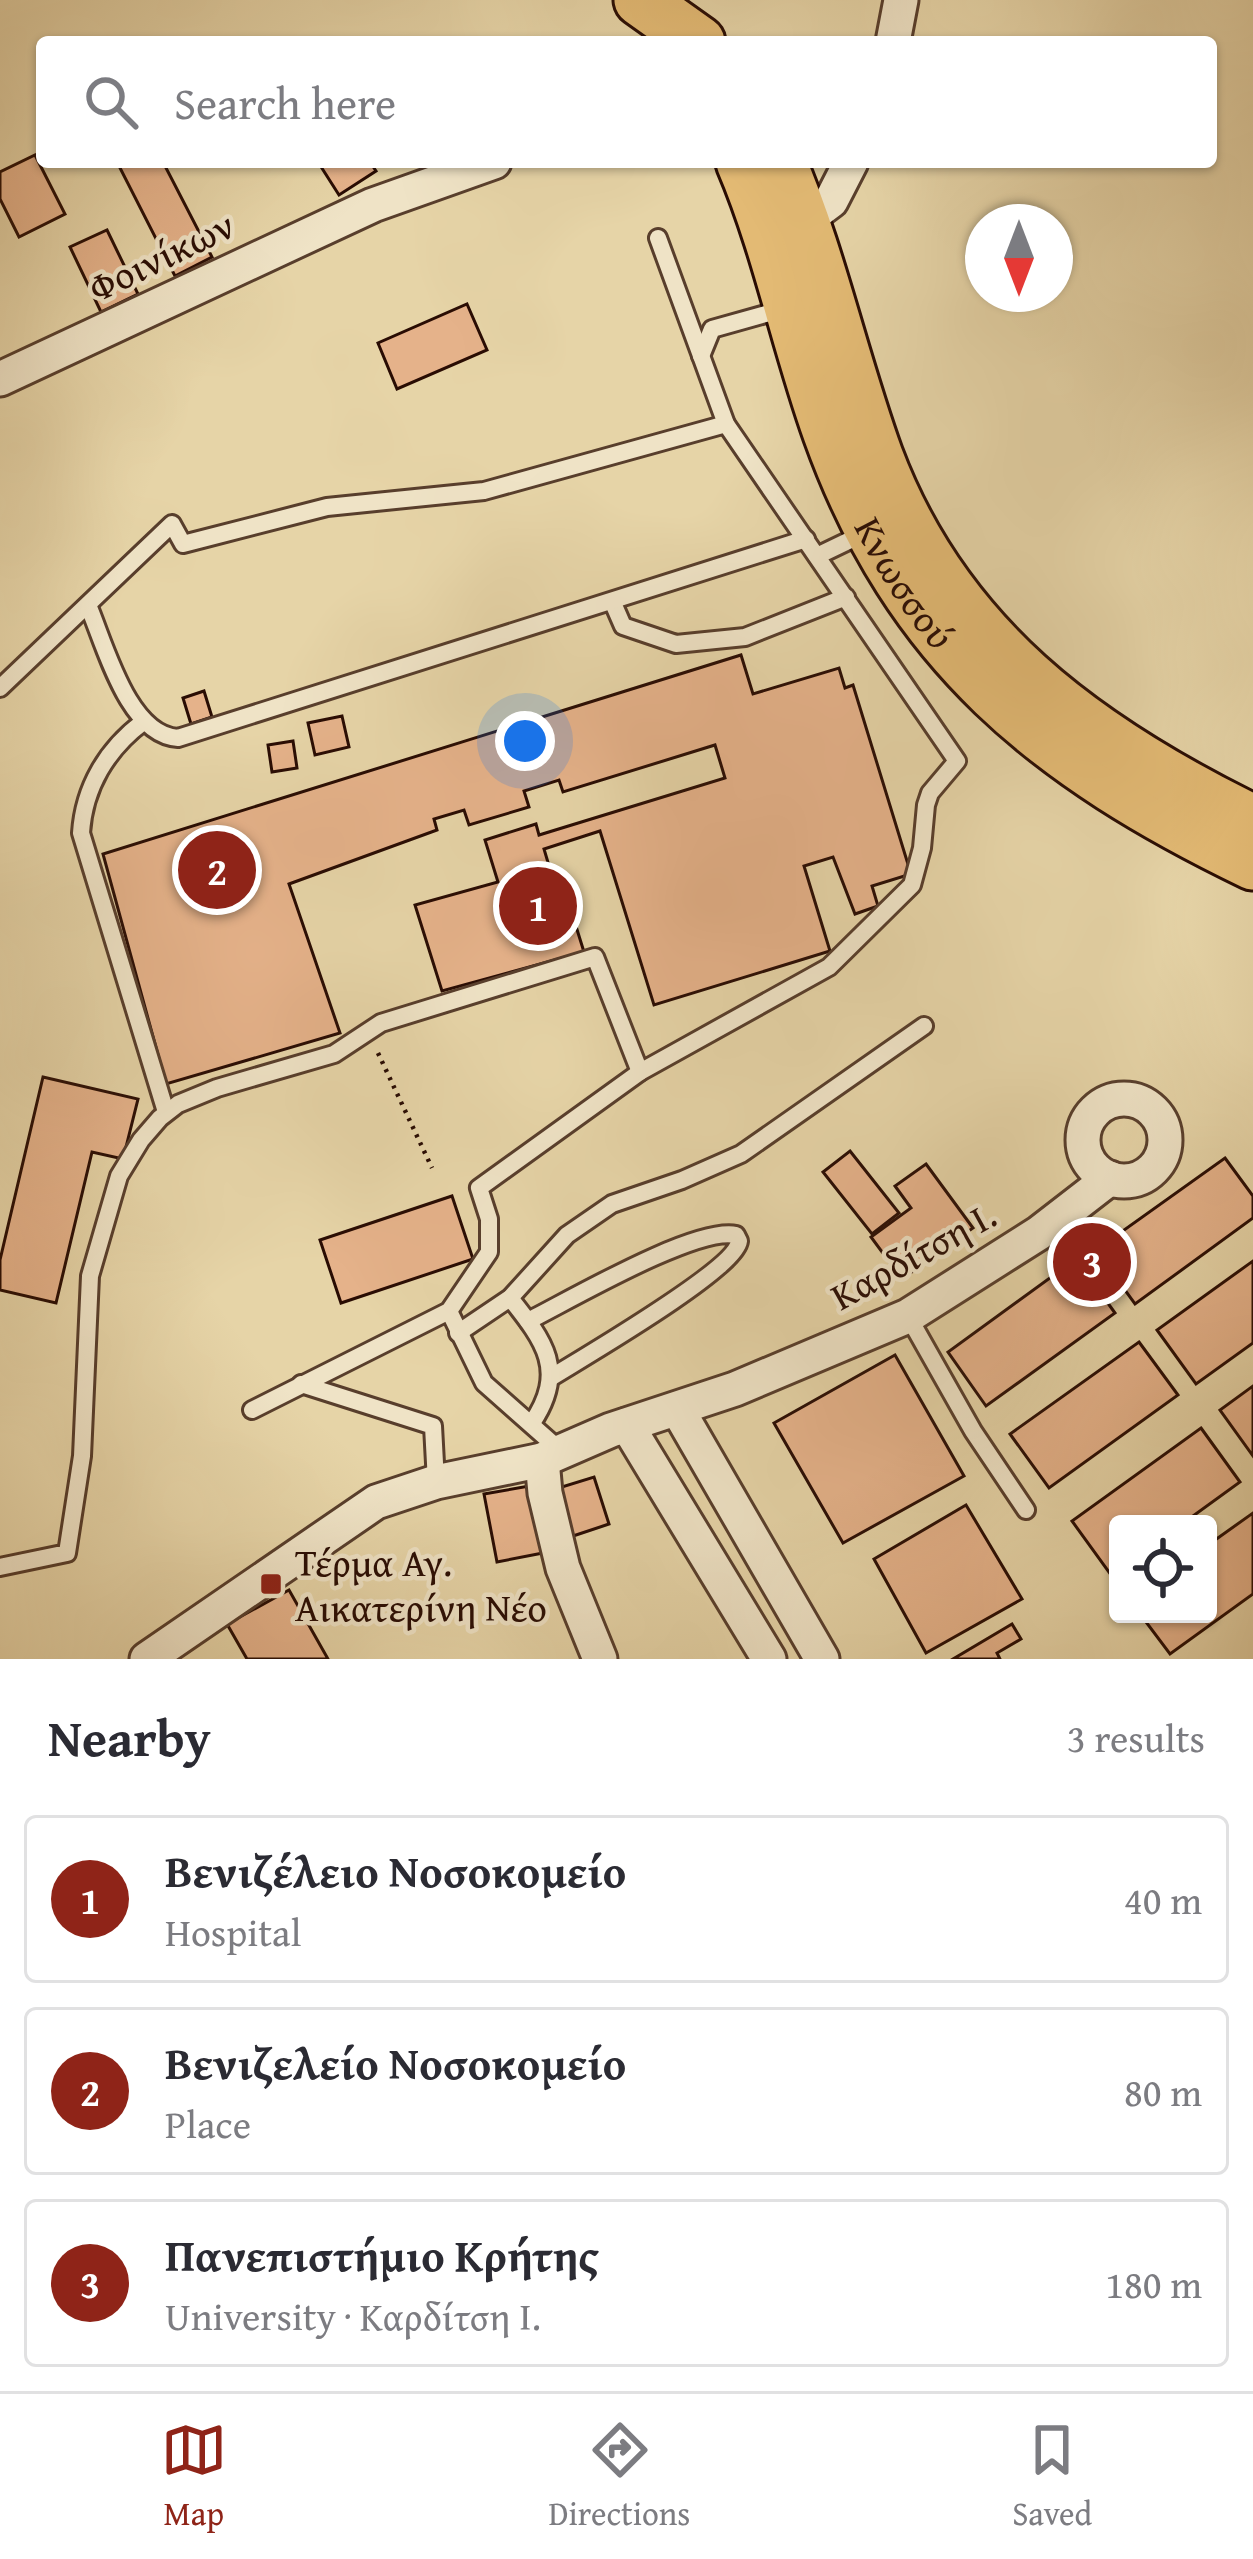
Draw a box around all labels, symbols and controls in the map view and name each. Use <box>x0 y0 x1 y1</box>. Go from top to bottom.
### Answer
search box <box>36 36 1217 168</box>
icon: search <box>78 69 144 135</box>
text: Search here <box>174 70 396 135</box>
street label: Φοινίκων <box>78 196 244 316</box>
north arrow <box>965 204 1073 312</box>
street label: Κνωσσού <box>841 507 969 661</box>
your location <box>495 711 555 771</box>
pin: 2 <box>178 825 256 915</box>
pin: 1 <box>499 861 577 951</box>
street label: Καρδίτση Ι. <box>820 1186 1006 1323</box>
pin: 3 <box>1053 1217 1131 1307</box>
map controls <box>1109 1515 1217 1623</box>
button: locate <box>1109 1515 1217 1623</box>
place label: Τέρμα Αγ. Αικατερίνη Νέο <box>295 1533 547 1635</box>
marker: Τέρμα Αγ. Αικατερίνη Νέο <box>258 1571 284 1597</box>
text: Nearby <box>48 1700 211 1775</box>
text: 3 results <box>1067 1709 1205 1766</box>
text: Βενιζέλειο Νοσοκομείο <box>165 1838 626 1903</box>
text: 1 <box>80 1871 100 1928</box>
text: 40 m <box>1124 1871 1202 1928</box>
text: Hospital <box>165 1903 301 1960</box>
text: Βενιζελείο Νοσοκομείο <box>165 2030 626 2095</box>
text: 2 <box>80 2063 100 2120</box>
text: 80 m <box>1124 2063 1202 2120</box>
text: Place <box>165 2095 251 2152</box>
text: Πανεπιστήμιο Κρήτης <box>165 2222 599 2287</box>
text: 3 <box>80 2255 100 2312</box>
text: 180 m <box>1105 2255 1202 2312</box>
text: University · Καρδίτση Ι. <box>165 2287 541 2344</box>
tab: Map <box>161 2417 227 2537</box>
tab: Directions <box>549 2417 690 2537</box>
tab: Saved <box>1012 2417 1092 2537</box>

